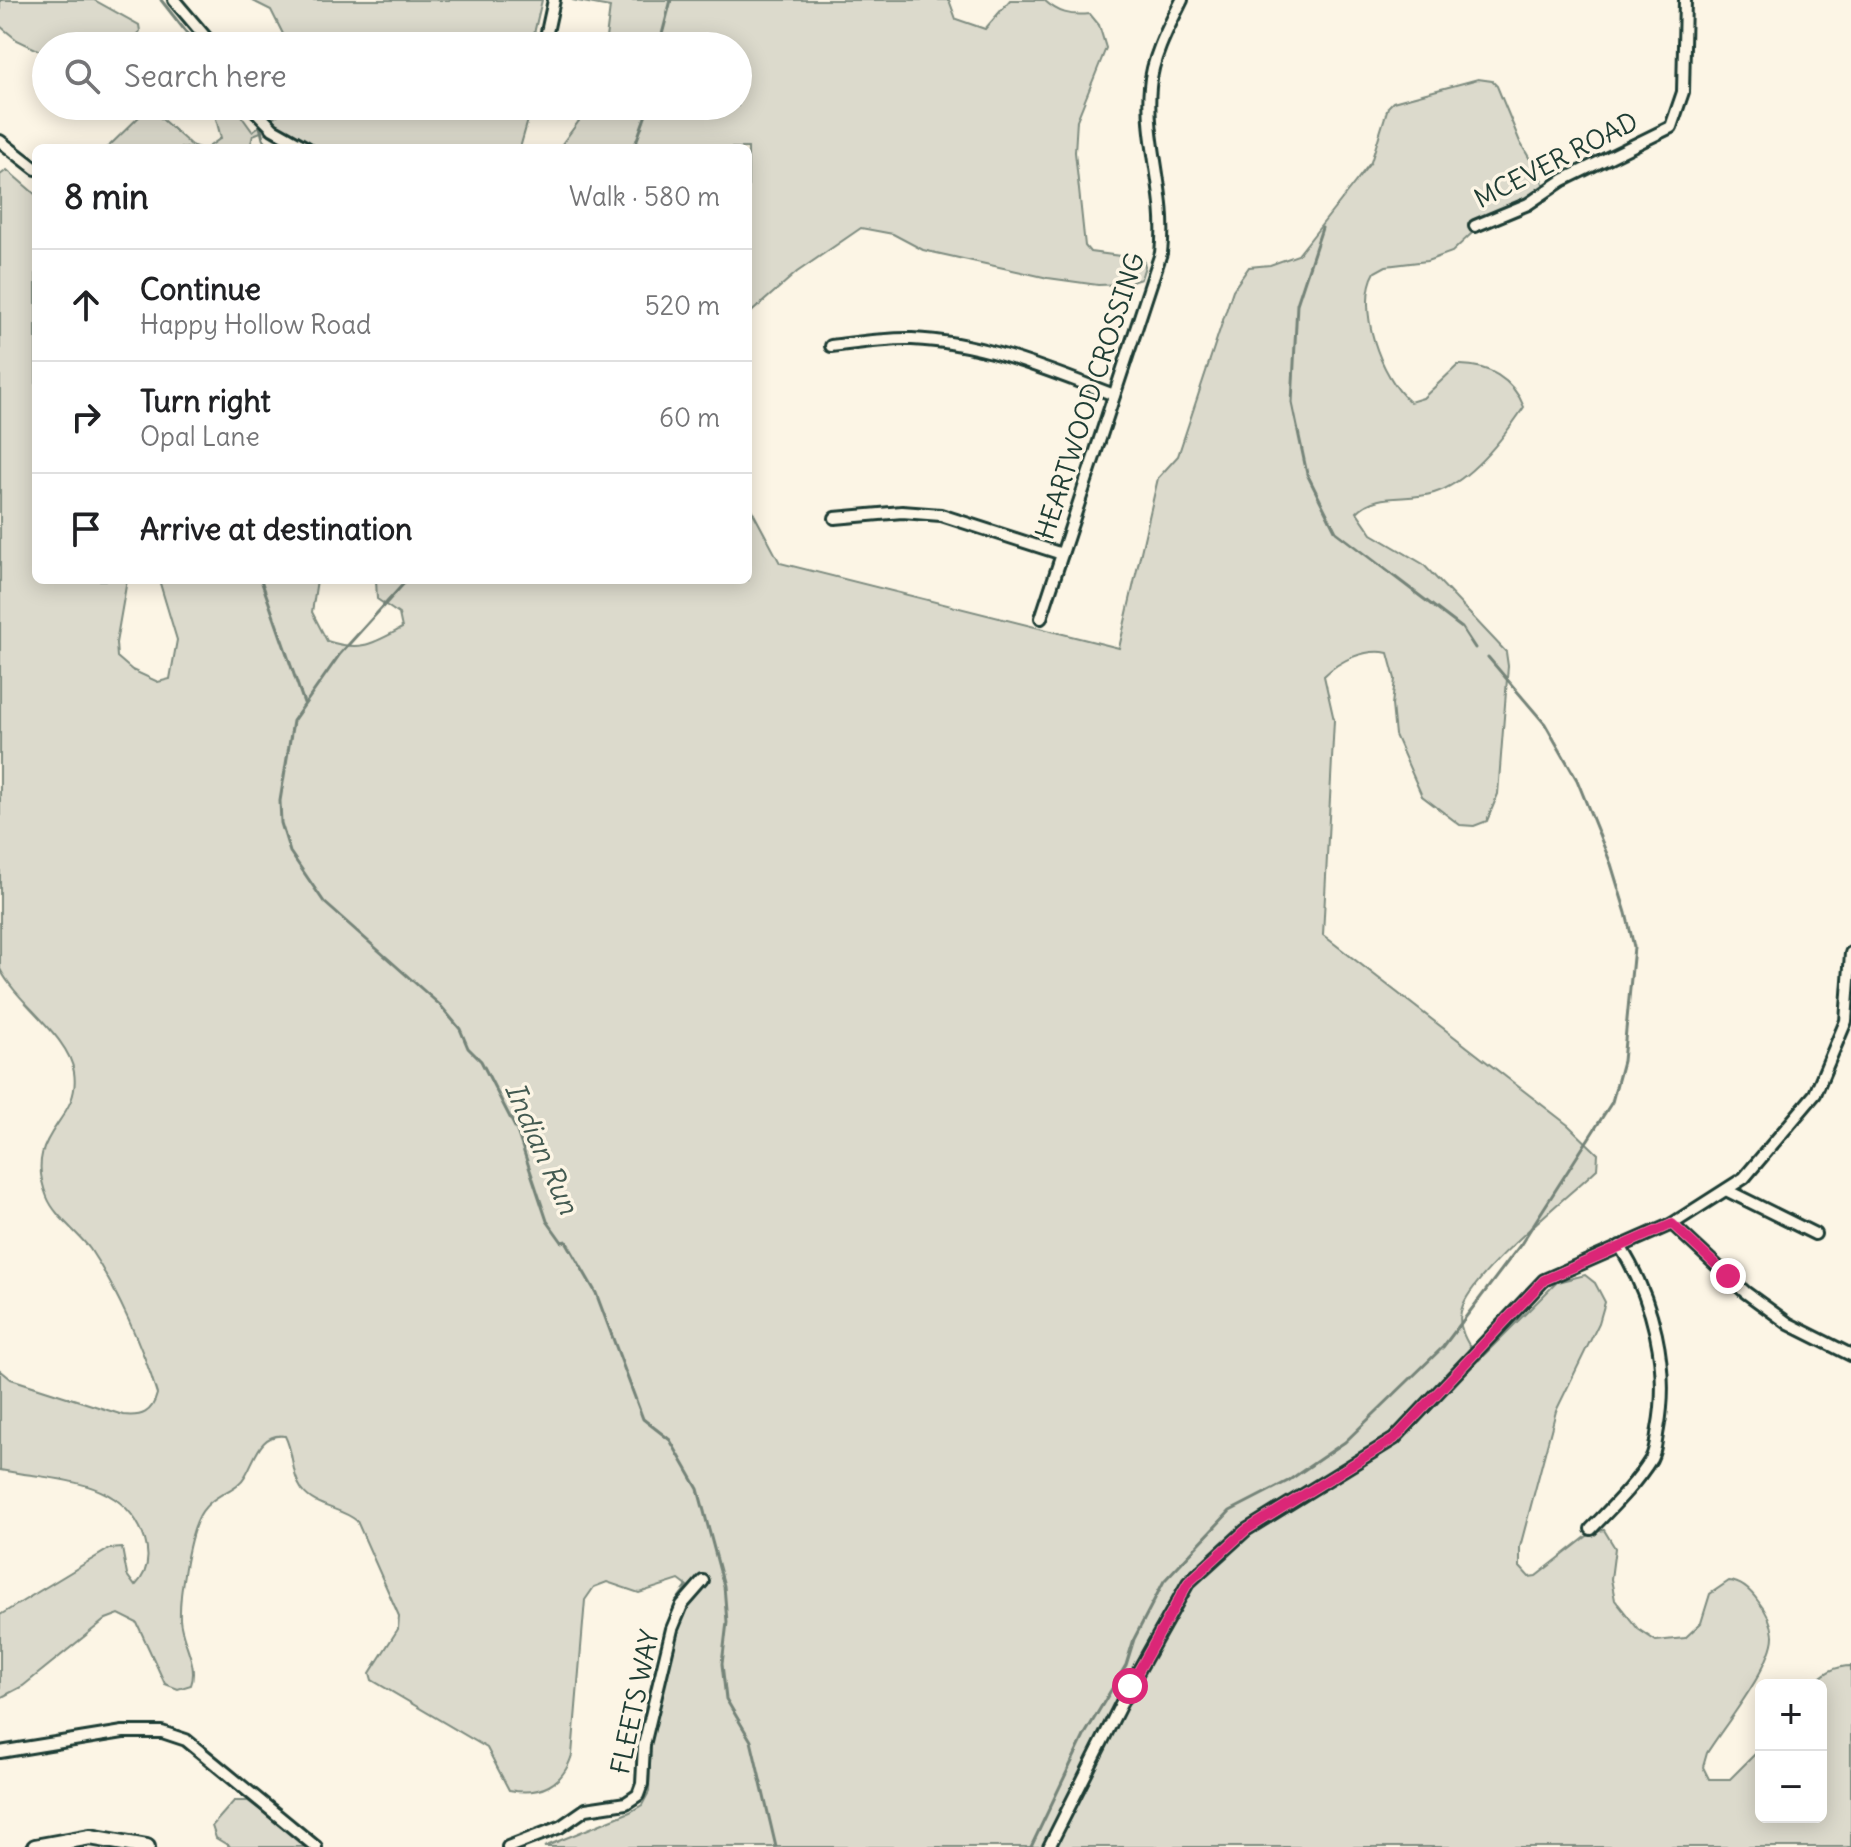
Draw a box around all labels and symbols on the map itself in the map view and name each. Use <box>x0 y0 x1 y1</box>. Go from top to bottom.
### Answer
street label: MCEVER ROAD <box>1468 104 1643 215</box>
street label: HEARTWOOD CROSSING <box>1028 248 1151 543</box>
water label: Indian Run <box>497 1077 587 1220</box>
route end <box>1710 1258 1746 1294</box>
street label: FLEETS WAY <box>603 1626 666 1777</box>
route start <box>1112 1668 1148 1704</box>

